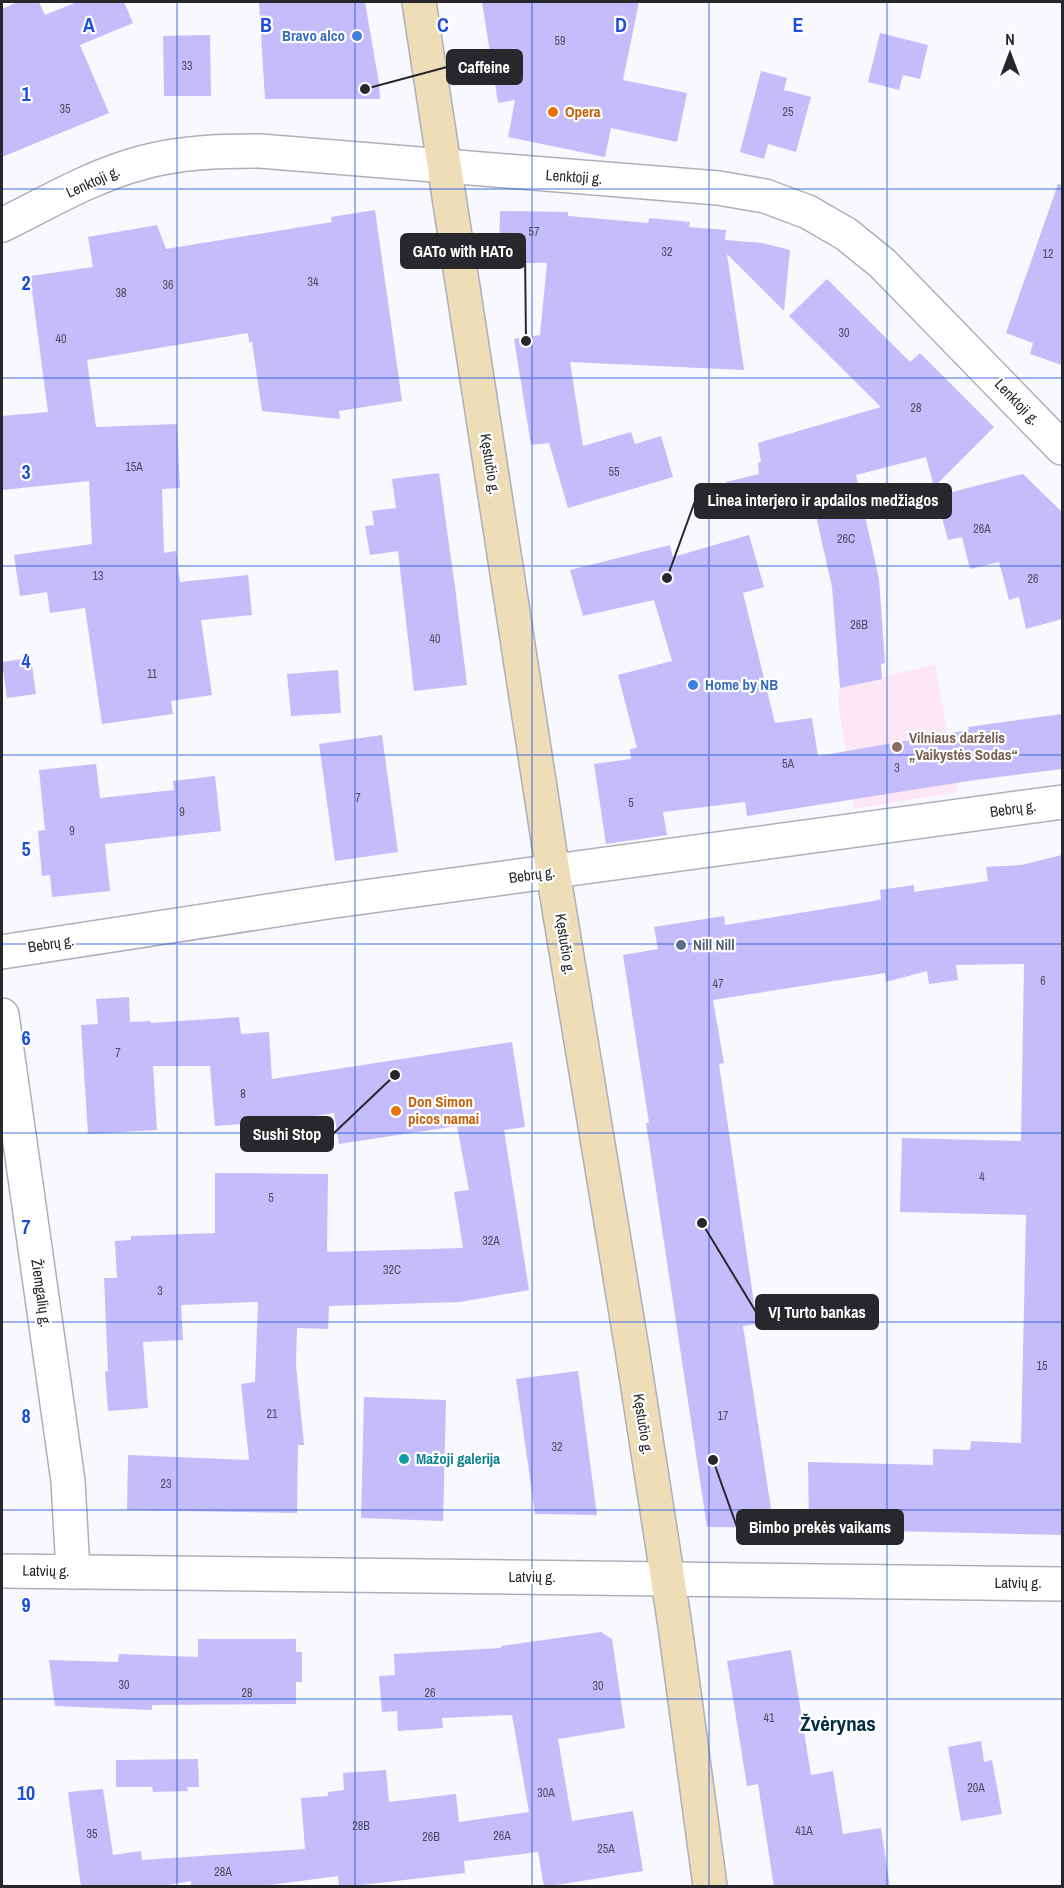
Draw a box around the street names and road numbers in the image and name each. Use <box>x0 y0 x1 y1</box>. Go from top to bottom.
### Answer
street label: Lenktoji g. <box>63 160 123 203</box>
street label: Lenktoji g. <box>545 164 603 189</box>
street label: Lenktoji g. <box>990 374 1045 429</box>
street label: Kęstučio g. <box>475 432 506 496</box>
street label: Bebrų g. <box>988 795 1037 822</box>
street label: Bebrų g. <box>507 861 556 888</box>
street label: Kęstučio g. <box>550 912 581 976</box>
street label: Bebrų g. <box>26 929 76 958</box>
street label: Žiemgalių g. <box>26 1258 57 1328</box>
street label: Kęstučio g. <box>628 1392 659 1456</box>
street label: Latvių g. <box>22 1560 70 1581</box>
street label: Latvių g. <box>508 1566 556 1587</box>
street label: Latvių g. <box>994 1572 1042 1593</box>

